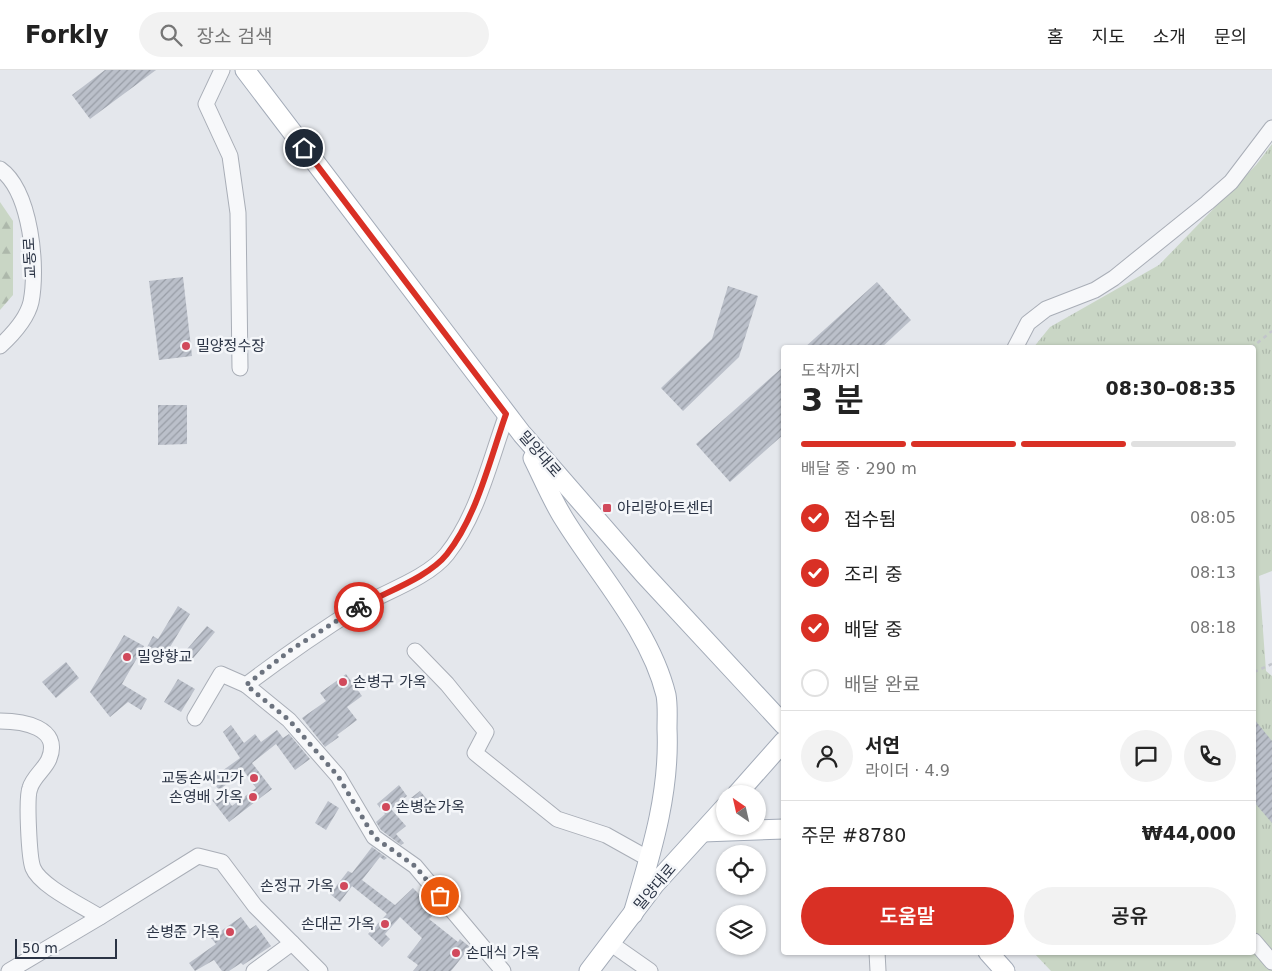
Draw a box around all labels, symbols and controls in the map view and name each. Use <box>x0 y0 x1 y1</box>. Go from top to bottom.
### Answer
search box <box>139 12 489 57</box>
text: Forkly <box>25 21 109 49</box>
icon: search <box>157 21 185 49</box>
text: 장소 검색 <box>197 25 273 47</box>
text: 홈 <box>1047 26 1064 47</box>
text: 지도 <box>1092 26 1125 47</box>
text: 소개 <box>1153 26 1186 47</box>
text: 문의 <box>1214 26 1247 47</box>
pin <box>283 127 325 169</box>
icon: home <box>290 134 318 162</box>
street label: 교동로 <box>20 237 40 279</box>
place label: 밀양정수장 <box>196 337 265 355</box>
marker: 밀양정수장 <box>180 340 192 352</box>
text: 도착까지 <box>801 361 860 380</box>
text: 08:30–08:35 <box>1106 377 1236 399</box>
text: 3 분 <box>801 381 864 419</box>
street label: 밀양대로 <box>515 427 565 481</box>
text: 배달 중 · 290 m <box>801 459 917 478</box>
place label: 아리랑아트센터 <box>617 499 714 517</box>
marker: 아리랑아트센터 <box>601 502 613 514</box>
icon: check <box>801 504 829 532</box>
text: 접수됨 <box>844 508 896 530</box>
text: 08:05 <box>1190 508 1236 527</box>
icon: check <box>801 559 829 587</box>
text: 조리 중 <box>844 563 902 585</box>
text: 08:13 <box>1190 563 1236 582</box>
courier <box>334 582 384 632</box>
icon: bike <box>345 593 373 621</box>
icon: check <box>801 614 829 642</box>
text: 배달 중 <box>844 618 902 640</box>
text: 08:18 <box>1190 618 1236 637</box>
place label: 밀양향교 <box>137 648 192 666</box>
marker: 밀양향교 <box>121 651 133 663</box>
place label: 손병구 가옥 <box>353 673 427 691</box>
text: 배달 완료 <box>844 673 920 695</box>
marker: 손병구 가옥 <box>337 676 349 688</box>
button: person <box>801 730 853 782</box>
button: chat <box>1120 730 1172 782</box>
button: phone <box>1184 730 1236 782</box>
text: 서연 <box>865 734 900 756</box>
text: 라이더 · 4.9 <box>865 761 950 780</box>
place label: 교동손씨고가 <box>161 769 244 787</box>
marker: 교동손씨고가 <box>248 772 260 784</box>
north arrow <box>716 785 766 835</box>
map controls <box>716 785 766 955</box>
place label: 손영배 가옥 <box>169 788 243 806</box>
marker: 손영배 가옥 <box>247 791 259 803</box>
place label: 손병순가옥 <box>396 798 465 816</box>
marker: 손병순가옥 <box>380 801 392 813</box>
text: ₩44,000 <box>1142 822 1236 844</box>
text: 주문 #8780 <box>801 824 906 846</box>
button: locate <box>716 845 766 895</box>
street label: 밀양대로 <box>630 860 680 914</box>
pin <box>419 875 461 917</box>
place label: 손정규 가옥 <box>260 877 334 895</box>
marker: 손정규 가옥 <box>338 880 350 892</box>
icon: bag <box>426 882 454 910</box>
button: 도움말 <box>801 887 1014 945</box>
button: 공유 <box>1024 887 1236 945</box>
button: layers <box>716 905 766 955</box>
place label: 손대곤 가옥 <box>301 915 375 933</box>
marker: 손대곤 가옥 <box>379 918 391 930</box>
place label: 손병준 가옥 <box>146 923 220 941</box>
marker: 손병준 가옥 <box>224 926 236 938</box>
scale bar <box>15 936 118 959</box>
text: 50 m <box>22 940 58 956</box>
place label: 손대식 가옥 <box>466 944 540 962</box>
marker: 손대식 가옥 <box>450 947 462 959</box>

